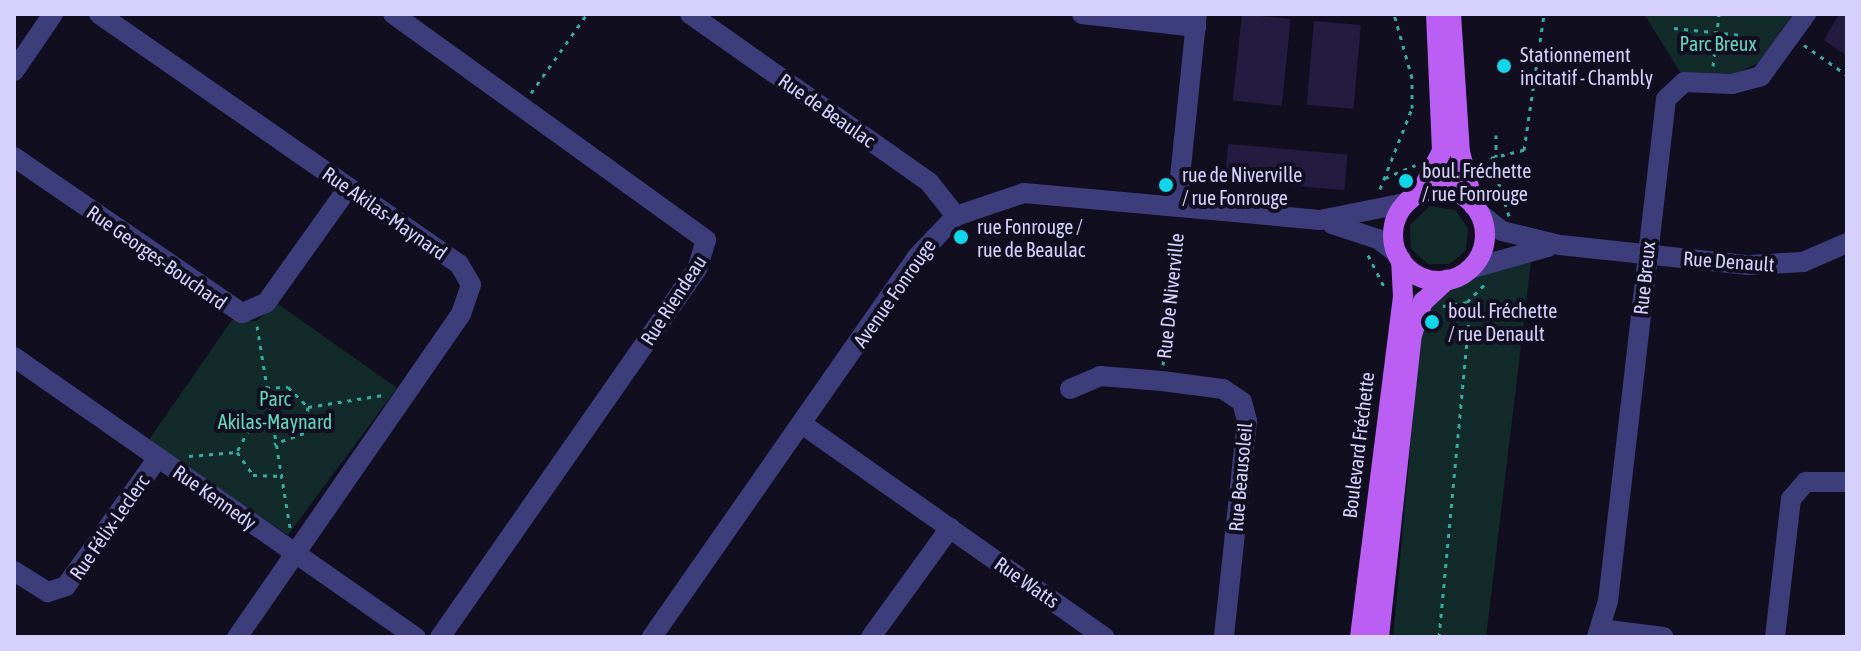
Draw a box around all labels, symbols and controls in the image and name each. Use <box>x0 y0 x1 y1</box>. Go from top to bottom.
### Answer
park label: Parc Breux <box>1680 31 1756 55</box>
place label: Stationnement incitatif - Chambly <box>1520 42 1653 89</box>
marker: Stationnement incitatif - Chambly <box>1495 57 1513 75</box>
street label: Rue de Beaulac <box>774 68 880 152</box>
place label: boul. Fréchette / rue Fonrouge <box>1422 158 1531 205</box>
street label: Rue Akilas-Maynard <box>318 161 452 265</box>
place label: rue de Niverville / rue Fonrouge <box>1182 162 1302 209</box>
marker: boul. Fréchette / rue Fonrouge <box>1397 172 1415 190</box>
marker: rue de Niverville / rue Fonrouge <box>1157 176 1175 194</box>
street label: Rue Georges-Bouchard <box>82 200 232 314</box>
place label: rue Fonrouge / rue de Beaulac <box>977 214 1085 261</box>
marker: rue Fonrouge / rue de Beaulac <box>952 228 970 246</box>
street label: Rue De Niverville <box>1151 232 1189 360</box>
street label: Avenue Fonrouge <box>848 234 940 352</box>
street label: Rue Breux <box>1628 240 1660 316</box>
street label: Rue Denault <box>1683 246 1775 276</box>
street label: Rue Riendeau <box>635 251 711 349</box>
place label: boul. Fréchette / rue Denault <box>1448 298 1557 345</box>
marker: boul. Fréchette / rue Denault <box>1423 313 1441 331</box>
street label: Boulevard Fréchette <box>1337 371 1379 519</box>
park label: Parc Akilas-Maynard <box>218 386 332 433</box>
street label: Rue Beausoleil <box>1223 421 1257 533</box>
street label: Rue Kennedy <box>169 460 261 534</box>
street label: Rue Félix-Leclerc <box>64 470 154 584</box>
street label: Rue Watts <box>990 551 1064 613</box>

